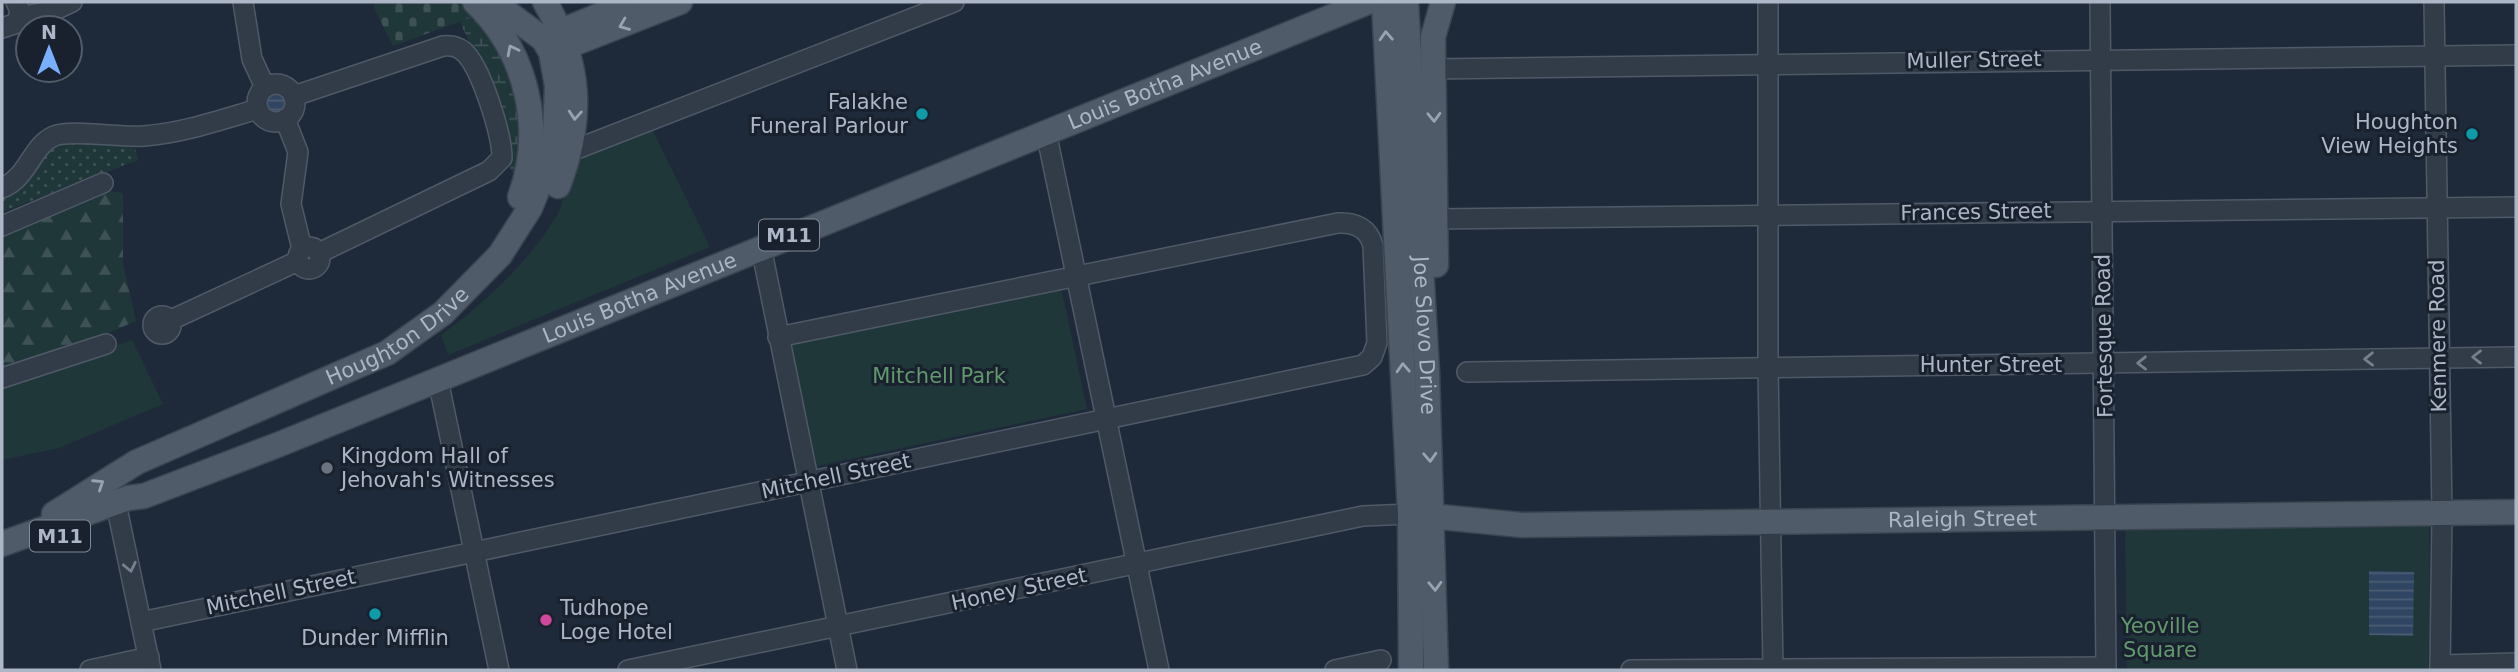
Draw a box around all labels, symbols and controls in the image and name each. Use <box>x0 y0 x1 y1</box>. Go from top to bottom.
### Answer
north arrow <box>14 14 84 84</box>
one-way arrow <box>619 16 631 30</box>
text: N <box>41 21 57 43</box>
one-way arrow <box>1378 30 1393 41</box>
street label: Louis Botha Avenue <box>1064 34 1266 135</box>
one-way arrow <box>507 45 520 57</box>
street label: Muller Street <box>1906 47 2042 73</box>
place label: Falakhe Funeral Parlour <box>750 90 908 138</box>
marker: Falakhe Funeral Parlour <box>914 106 930 122</box>
one-way arrow <box>568 110 583 121</box>
place label: Houghton View Heights <box>2321 110 2458 158</box>
one-way arrow <box>1426 112 1442 123</box>
marker: Houghton View Heights <box>2464 126 2480 142</box>
street label: Frances Street <box>1900 199 2052 225</box>
road number: M11 <box>759 219 819 250</box>
street label: Louis Botha Avenue <box>539 248 740 348</box>
street label: Joe Slovo Drive <box>1408 254 1440 415</box>
street label: Fortesque Road <box>2091 254 2117 418</box>
street label: Kenmere Road <box>2425 259 2451 413</box>
street label: Houghton Drive <box>322 282 474 390</box>
one-way arrow <box>2471 349 2482 365</box>
one-way arrow <box>2364 351 2374 367</box>
street label: Hunter Street <box>1920 353 2062 377</box>
one-way arrow <box>2136 355 2147 371</box>
one-way arrow <box>1396 362 1411 373</box>
park label: Mitchell Park <box>872 364 1007 388</box>
place label: Kingdom Hall of Jehovah's Witnesses <box>339 444 555 492</box>
street label: Mitchell Street <box>759 448 913 504</box>
one-way arrow <box>1422 452 1437 463</box>
marker: Kingdom Hall of Jehovah's Witnesses <box>319 460 335 476</box>
one-way arrow <box>91 480 104 493</box>
street label: Raleigh Street <box>1888 506 2037 532</box>
road number: M11 <box>30 520 90 552</box>
one-way arrow <box>121 561 136 573</box>
street label: Honey Street <box>949 563 1089 615</box>
street label: Mitchell Street <box>204 564 358 620</box>
one-way arrow <box>1427 581 1442 592</box>
place label: Tudhope Loge Hotel <box>559 596 673 644</box>
marker: Dunder Mifflin <box>367 606 383 622</box>
marker: Tudhope Loge Hotel <box>538 612 554 628</box>
park label: Yeoville Square <box>2120 614 2199 662</box>
place label: Dunder Mifflin <box>301 626 449 650</box>

